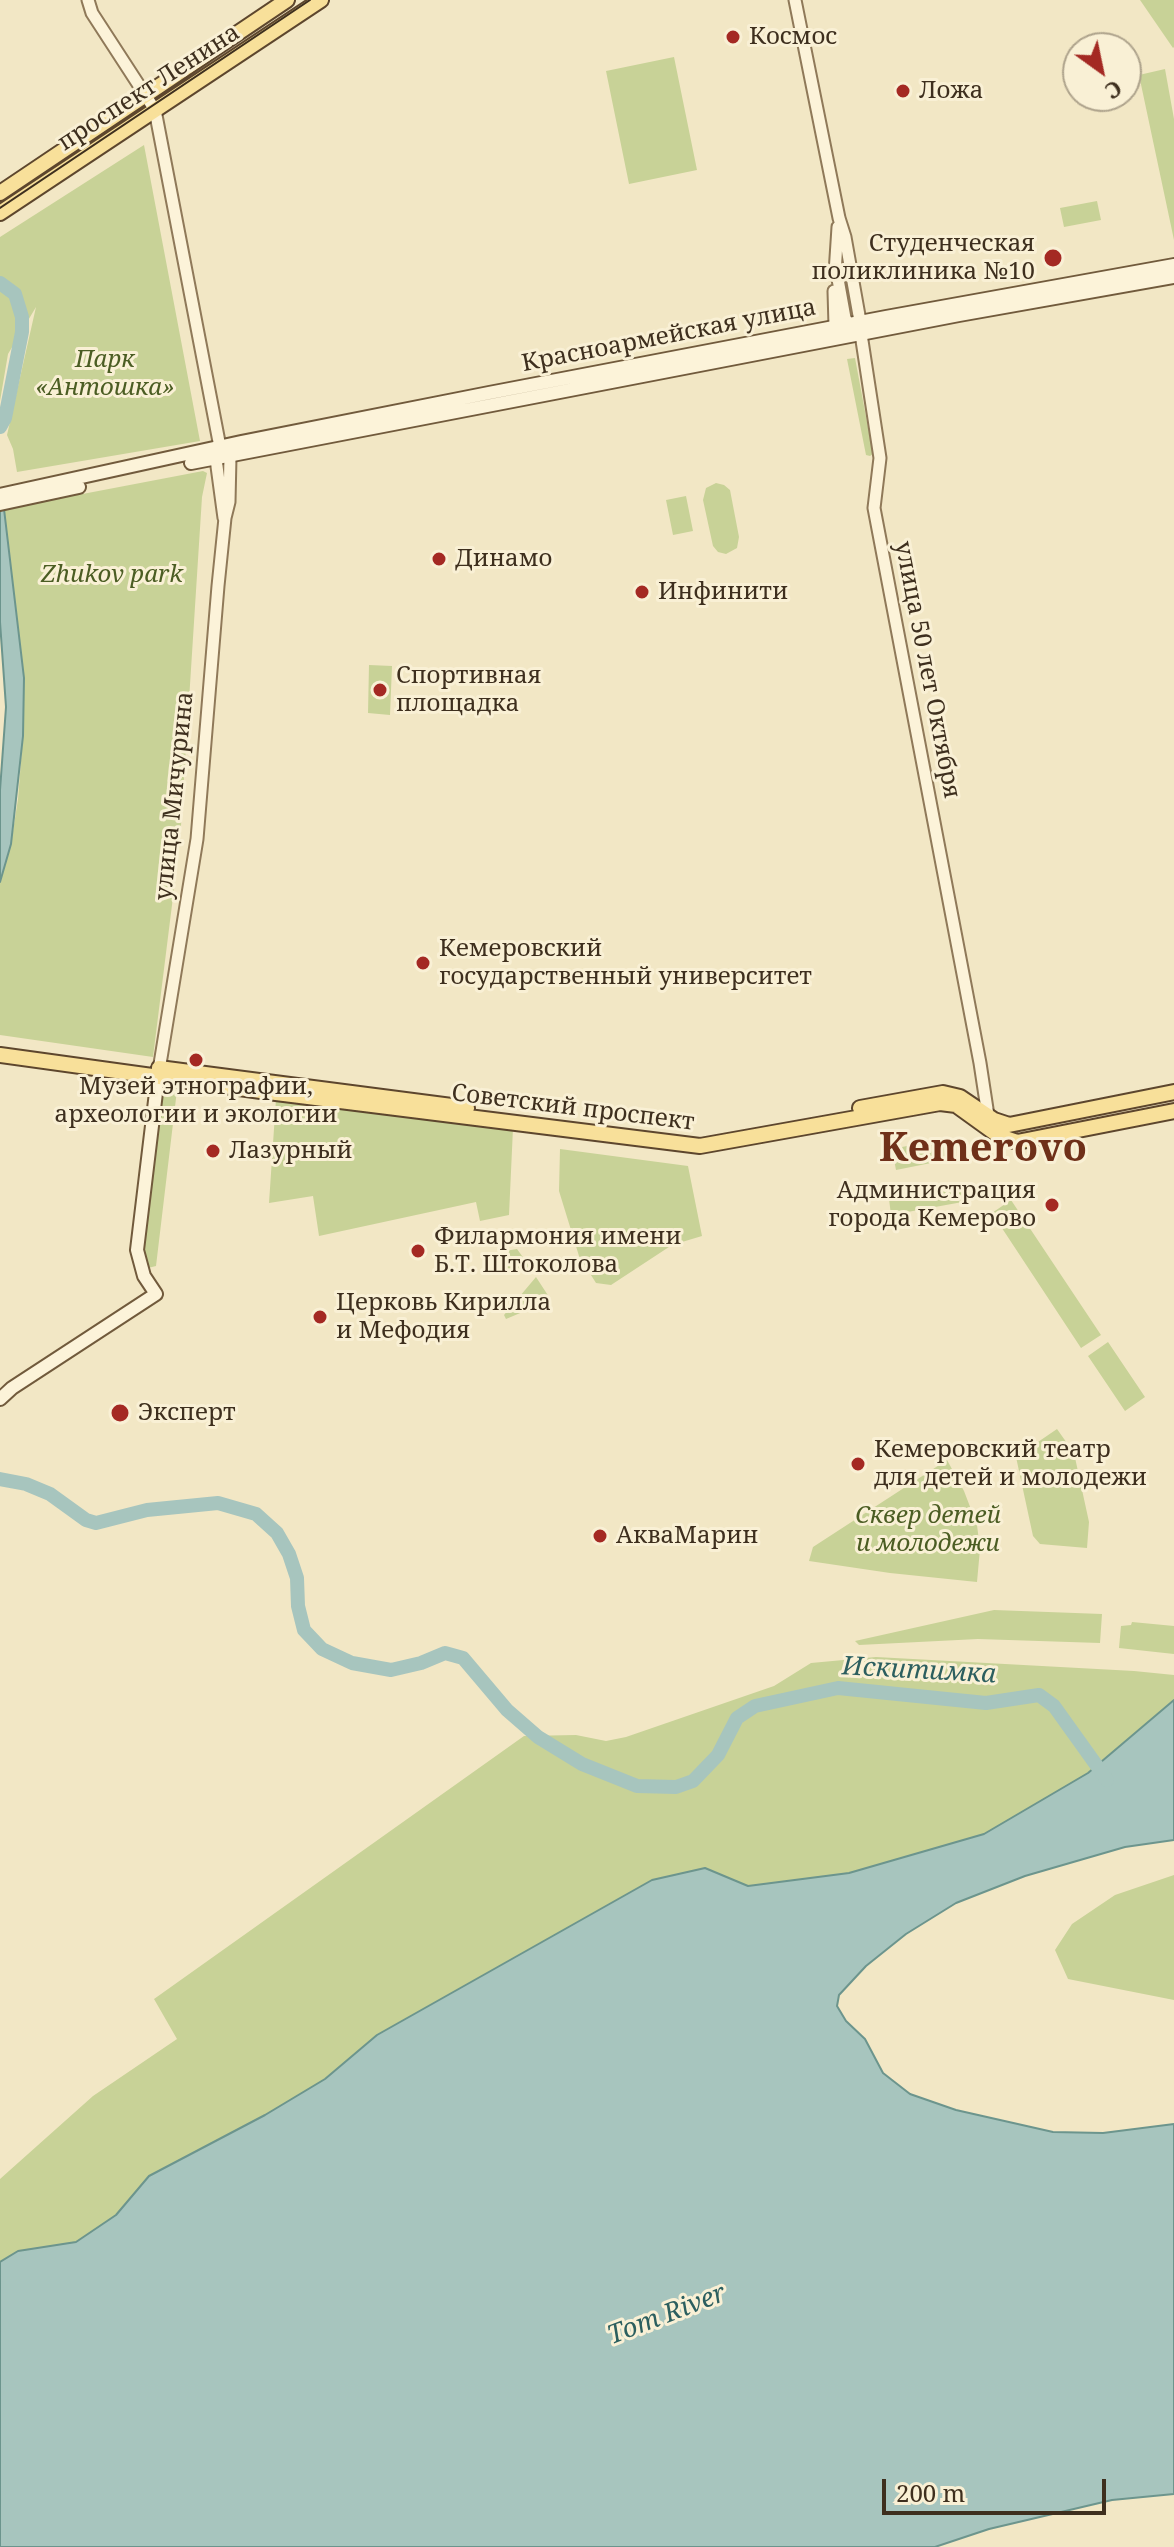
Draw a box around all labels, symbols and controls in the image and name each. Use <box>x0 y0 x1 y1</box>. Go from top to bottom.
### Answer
street label: проспект Ленина <box>53 18 245 158</box>
place label: Космос <box>749 23 837 51</box>
marker: Космос <box>724 28 742 46</box>
north arrow <box>1062 32 1142 112</box>
text: С <box>1100 74 1128 107</box>
place label: Ложа <box>919 77 983 105</box>
marker: Ложа <box>894 82 912 100</box>
place label: Студенческая поликлиника №10 <box>811 230 1035 286</box>
marker: Студенческая поликлиника №10 <box>1042 247 1064 269</box>
street label: Красноармейская улица <box>519 293 819 379</box>
park label: Парк «Антошка» <box>35 346 175 402</box>
street label: улица 50 лет Октября <box>888 539 966 801</box>
place label: Динамо <box>455 545 552 573</box>
marker: Динамо <box>430 550 448 568</box>
park label: Zhukov park <box>41 561 183 589</box>
place label: Инфинити <box>658 578 788 606</box>
marker: Инфинити <box>633 583 651 601</box>
place label: Спортивная площадка <box>396 662 541 718</box>
marker: Спортивная площадка <box>371 681 389 699</box>
street label: улица Мичурина <box>150 690 200 902</box>
place label: Кемеровский государственный университет <box>439 935 812 991</box>
marker: Кемеровский государственный университет <box>414 954 432 972</box>
marker: Музей этнографии, археологии и экологии <box>187 1051 205 1069</box>
place label: Музей этнографии, археологии и экологии <box>55 1073 337 1129</box>
street label: Советский проспект <box>450 1079 696 1137</box>
district label: Kemerovo <box>879 1126 1087 1174</box>
place label: Лазурный <box>229 1137 353 1165</box>
marker: Лазурный <box>204 1142 222 1160</box>
place label: Администрация города Кемерово <box>828 1177 1036 1233</box>
marker: Администрация города Кемерово <box>1043 1196 1061 1214</box>
place label: Филармония имени Б.Т. Штоколова <box>434 1223 681 1279</box>
marker: Филармония имени Б.Т. Штоколова <box>409 1242 427 1260</box>
place label: Церковь Кирилла и Мефодия <box>336 1289 551 1345</box>
marker: Церковь Кирилла и Мефодия <box>311 1308 329 1326</box>
place label: Эксперт <box>138 1399 236 1427</box>
marker: Эксперт <box>109 1402 131 1424</box>
place label: Кемеровский театр для детей и молодежи <box>874 1436 1147 1492</box>
marker: Кемеровский театр для детей и молодежи <box>849 1455 867 1473</box>
park label: Сквер детей и молодежи <box>855 1502 1001 1558</box>
place label: АкваМарин <box>616 1522 758 1550</box>
marker: АкваМарин <box>591 1527 609 1545</box>
water label: Искитимка <box>841 1651 997 1691</box>
water label: Tom River <box>603 2278 731 2352</box>
scale bar <box>886 2463 1110 2513</box>
text: 200 m <box>896 2476 965 2509</box>

